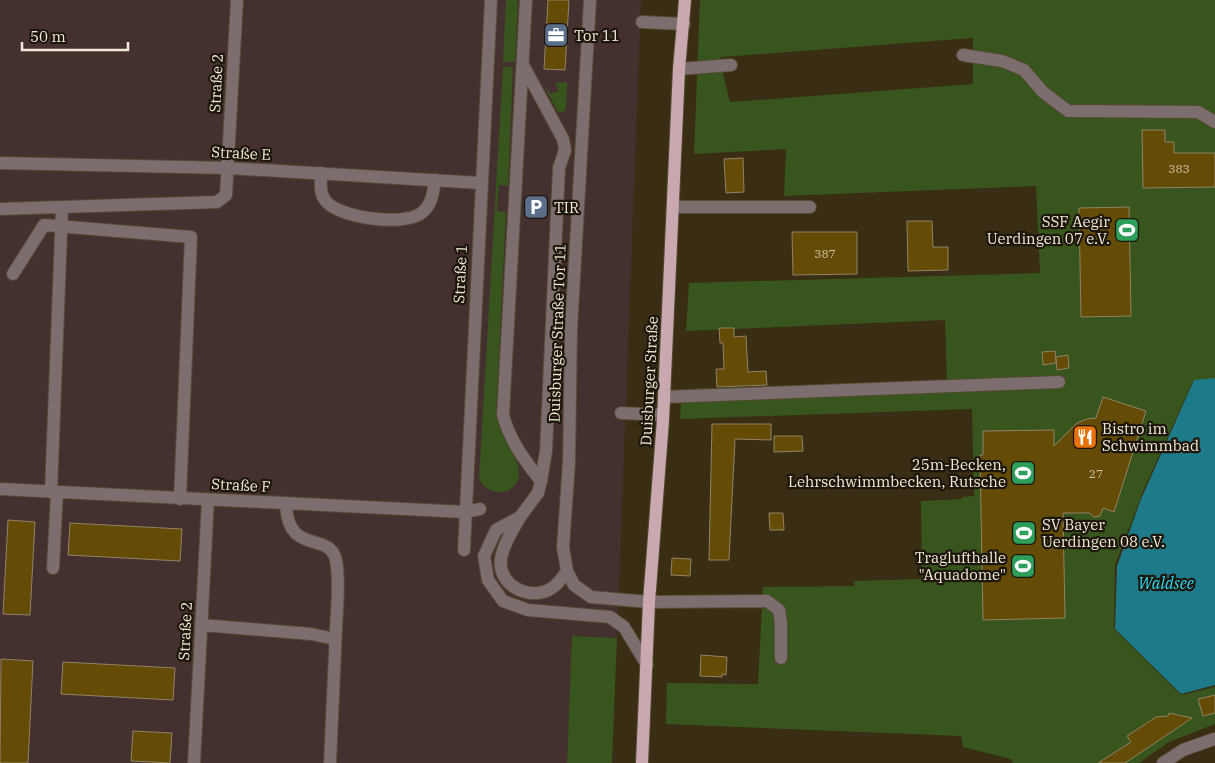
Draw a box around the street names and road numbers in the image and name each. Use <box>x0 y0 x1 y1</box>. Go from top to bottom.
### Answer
street label: Straße 2 <box>205 53 227 113</box>
street label: Straße E <box>211 142 271 164</box>
street label: Duisburger Straße Tor 11 <box>544 243 570 423</box>
street label: Straße 1 <box>449 244 471 304</box>
street label: Duisburger Straße <box>636 316 662 446</box>
street label: Straße F <box>211 474 271 496</box>
street label: Straße 2 <box>174 601 196 661</box>

